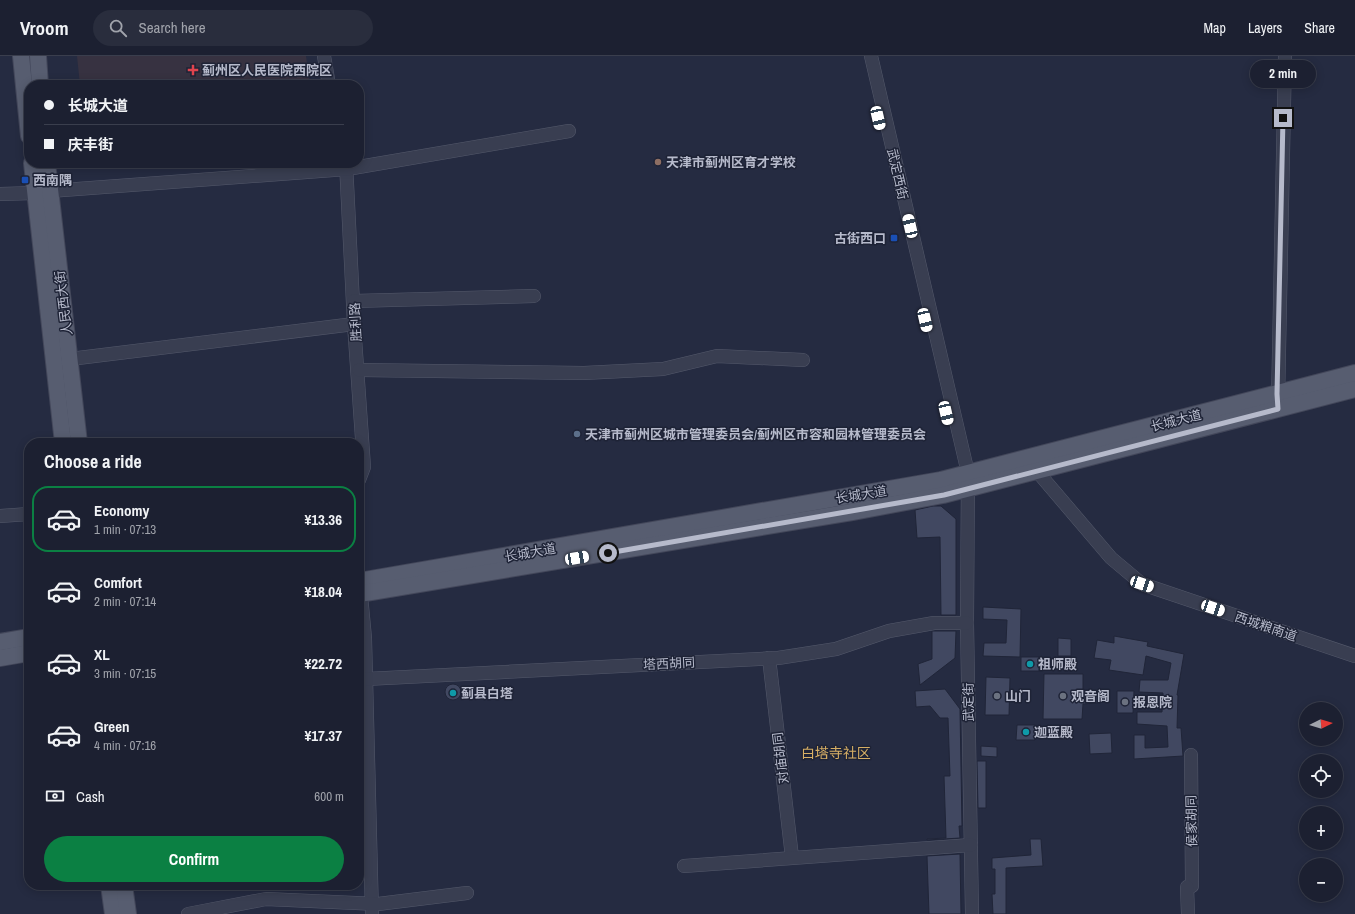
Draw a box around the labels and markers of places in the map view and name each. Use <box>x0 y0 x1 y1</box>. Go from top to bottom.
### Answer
place label: 蓟州区人民医院西院区 <box>202 62 332 79</box>
marker: 蓟州区人民医院西院区 <box>187 64 199 76</box>
place label: 天津市蓟州区育才学校 <box>666 154 796 171</box>
marker: 天津市蓟州区育才学校 <box>653 157 663 167</box>
place label: 西南隅 <box>33 172 72 189</box>
marker: 西南隅 <box>20 175 30 185</box>
place label: 古街西口 <box>834 230 886 247</box>
marker: 古街西口 <box>889 233 899 243</box>
place label: 天津市蓟州区城市管理委员会/蓟州区市容和园林管理委员会 <box>585 426 926 443</box>
marker: 天津市蓟州区城市管理委员会/蓟州区市容和园林管理委员会 <box>572 429 582 439</box>
place label: 祖师殿 <box>1038 656 1077 673</box>
marker: 祖师殿 <box>1025 659 1035 669</box>
place label: 蓟县白塔 <box>461 685 513 702</box>
marker: 蓟县白塔 <box>448 688 458 698</box>
place label: 山门 <box>1005 688 1031 705</box>
place label: 观音阁 <box>1071 688 1110 705</box>
marker: 山门 <box>992 691 1002 701</box>
marker: 观音阁 <box>1058 691 1068 701</box>
place label: 报恩院 <box>1133 694 1172 711</box>
marker: 报恩院 <box>1120 697 1130 707</box>
place label: 迦蓝殿 <box>1034 724 1073 741</box>
marker: 迦蓝殿 <box>1021 727 1031 737</box>

